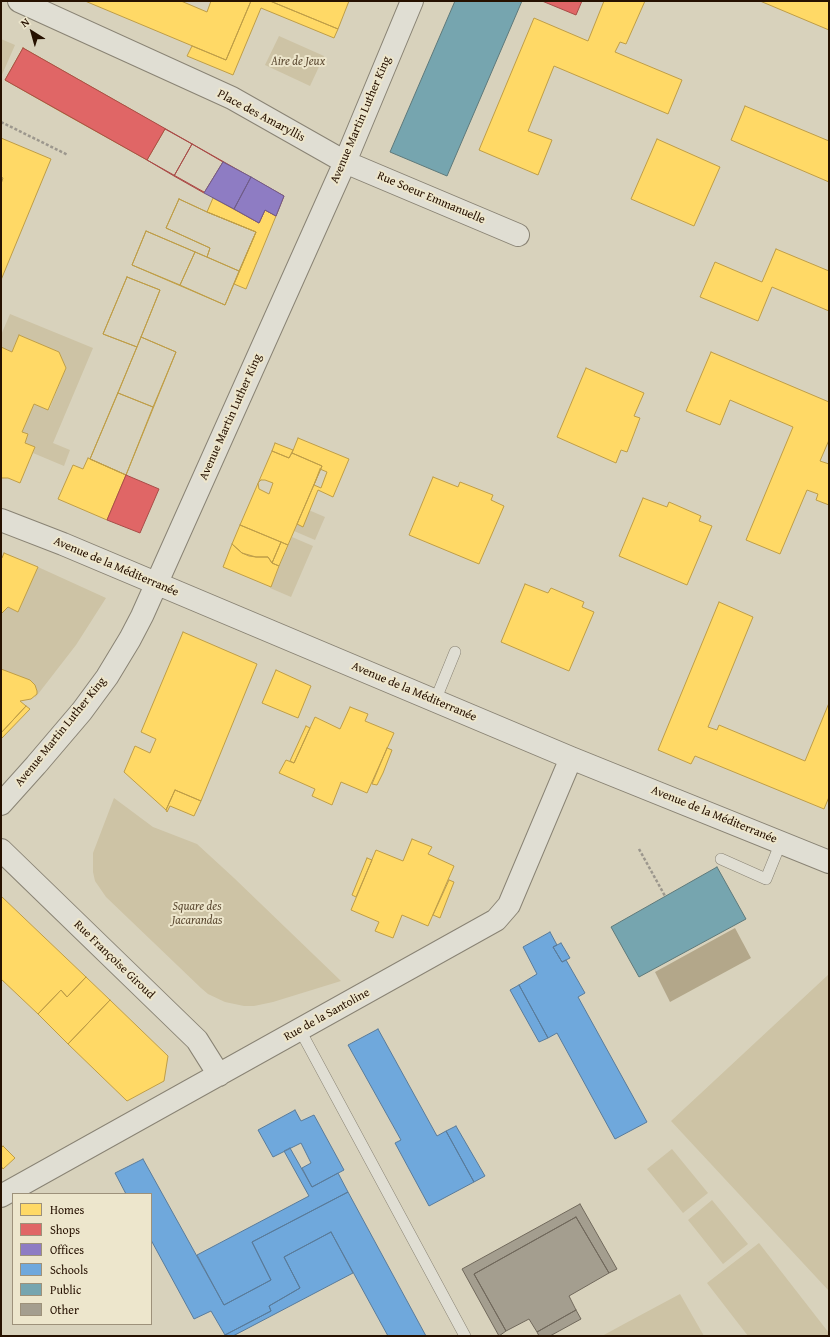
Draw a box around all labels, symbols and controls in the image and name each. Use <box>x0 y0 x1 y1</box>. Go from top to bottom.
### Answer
north arrow <box>12 12 52 52</box>
text: N <box>17 14 33 31</box>
street label: Avenue Martin Luther King <box>328 54 394 186</box>
park label: Aire de Jeux <box>271 55 325 69</box>
street label: Place des Amaryllis <box>215 87 307 145</box>
street label: Rue Soeur Emmanuelle <box>375 169 487 227</box>
street label: Avenue Martin Luther King <box>197 352 265 482</box>
street label: Avenue de la Méditerranée <box>51 534 181 600</box>
street label: Avenue de la Méditerranée <box>349 659 479 725</box>
street label: Avenue Martin Luther King <box>12 674 110 790</box>
street label: Avenue de la Méditerranée <box>649 783 779 847</box>
park label: Square des Jacarandas <box>172 900 222 928</box>
street label: Rue Françoise Giroud <box>71 918 157 1002</box>
street label: Rue de la Santoline <box>282 985 372 1045</box>
legend <box>12 1193 152 1325</box>
text: Homes <box>50 1201 84 1218</box>
text: Shops <box>50 1221 80 1238</box>
text: Offices <box>50 1241 84 1258</box>
text: Schools <box>50 1261 88 1278</box>
text: Public <box>50 1281 81 1298</box>
text: Other <box>50 1301 79 1318</box>

